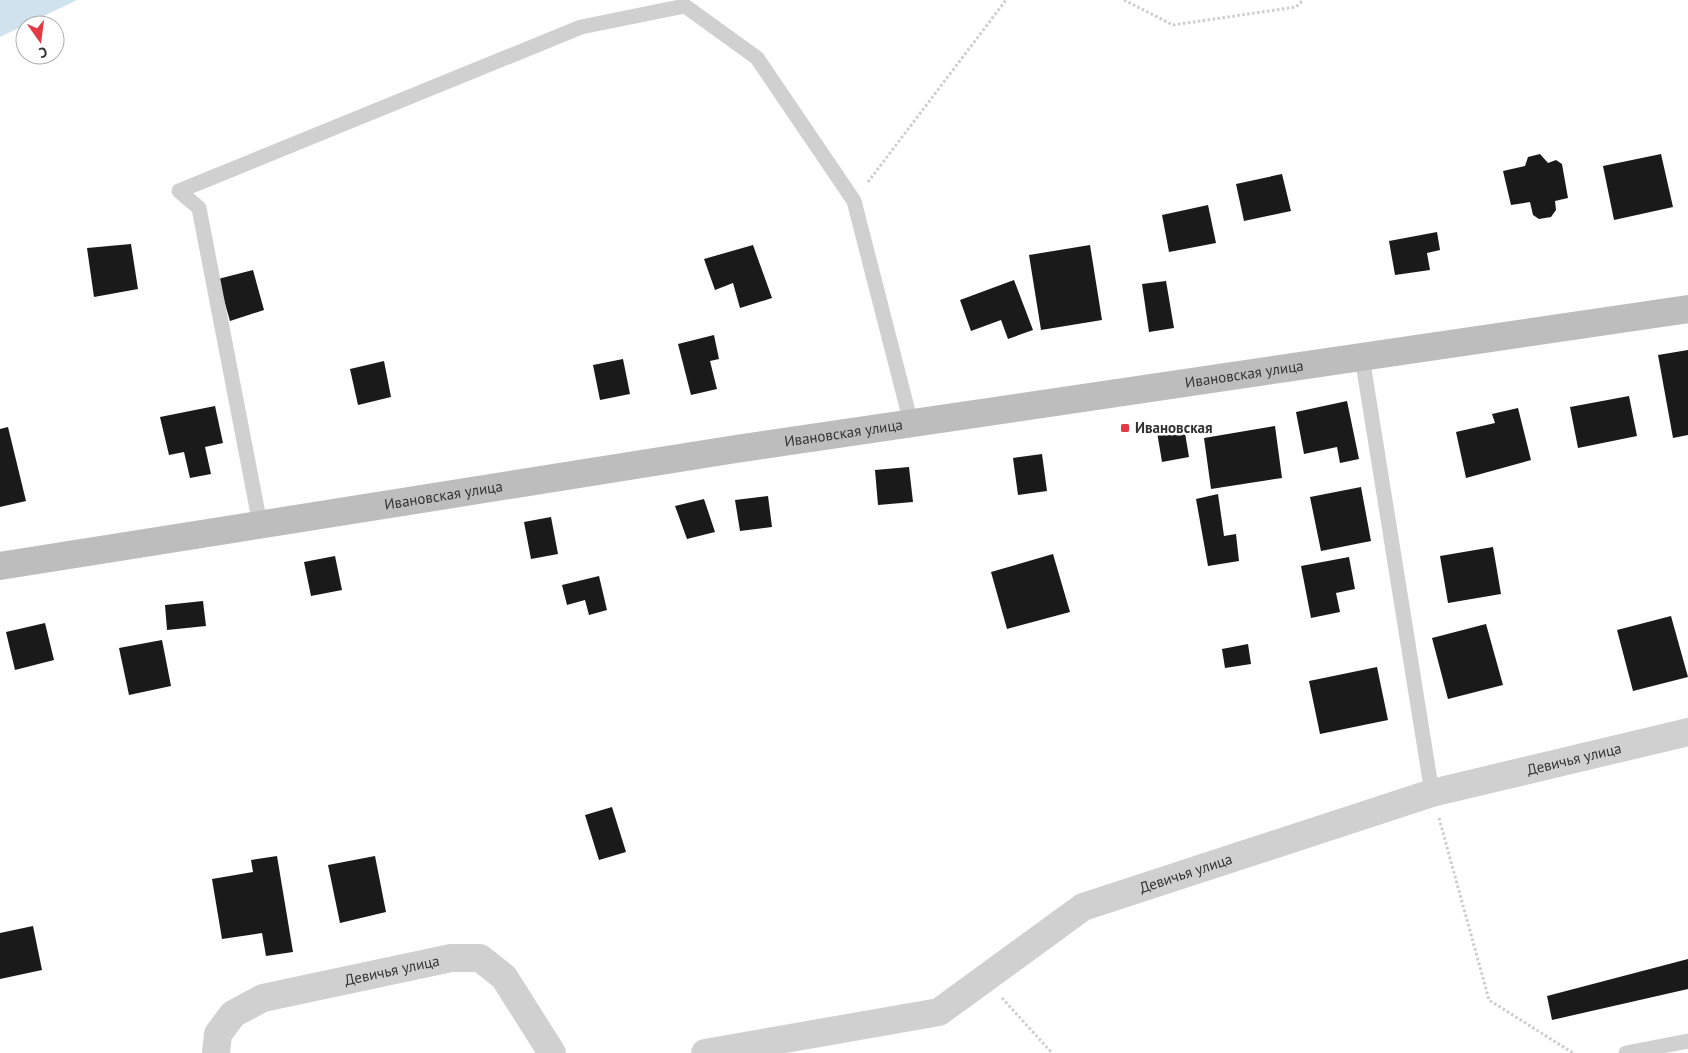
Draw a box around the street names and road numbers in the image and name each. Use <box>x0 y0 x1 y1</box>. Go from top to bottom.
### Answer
street label: Ивановская улица <box>1184 356 1305 392</box>
street label: Ивановская улица <box>783 415 904 451</box>
street label: Ивановская улица <box>383 476 504 514</box>
street label: Девичья улица <box>1525 738 1623 779</box>
street label: Девичья улица <box>1137 849 1235 897</box>
street label: Девичья улица <box>343 951 441 989</box>

